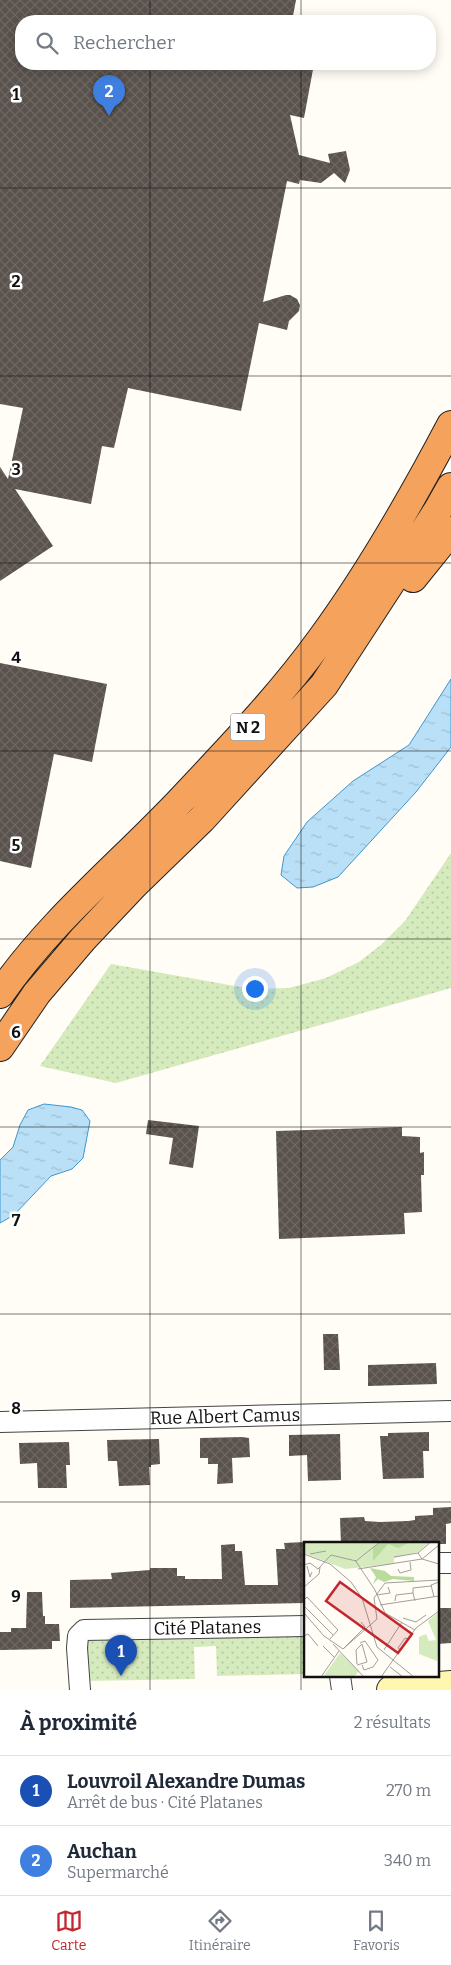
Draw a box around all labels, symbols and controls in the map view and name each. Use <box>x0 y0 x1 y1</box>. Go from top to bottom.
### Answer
search box <box>15 15 436 70</box>
icon: search <box>33 29 61 57</box>
text: Rechercher <box>73 31 175 54</box>
pin: 2 <box>93 75 125 116</box>
text: 1 <box>13 85 20 104</box>
text: 2 <box>11 272 21 291</box>
text: 3 <box>11 460 21 479</box>
text: 4 <box>11 648 21 667</box>
road number: N 2 <box>230 714 266 740</box>
text: 5 <box>12 836 21 855</box>
your location <box>242 976 268 1002</box>
text: 6 <box>11 1023 21 1042</box>
text: 7 <box>12 1211 21 1230</box>
text: 8 <box>11 1399 21 1418</box>
street label: Rue Albert Camus <box>149 1404 300 1429</box>
inset map <box>304 1542 438 1678</box>
text: 9 <box>11 1587 21 1606</box>
street label: Cité Platanes <box>153 1616 261 1640</box>
pin: 1 <box>105 1635 137 1676</box>
text: À proximité <box>20 1710 137 1736</box>
text: 2 résultats <box>354 1713 431 1732</box>
text: Louvroil Alexandre Dumas <box>67 1770 306 1793</box>
text: 1 <box>33 1781 39 1800</box>
text: 270 m <box>386 1781 431 1800</box>
text: Arrêt de bus · Cité Platanes <box>67 1793 263 1812</box>
text: Auchan <box>67 1840 137 1863</box>
text: 2 <box>31 1851 41 1870</box>
text: 340 m <box>384 1851 431 1870</box>
text: Supermarché <box>67 1863 169 1882</box>
tab: Carte <box>51 1907 86 1954</box>
tab: Itinéraire <box>189 1907 251 1954</box>
tab: Favoris <box>353 1907 400 1954</box>

